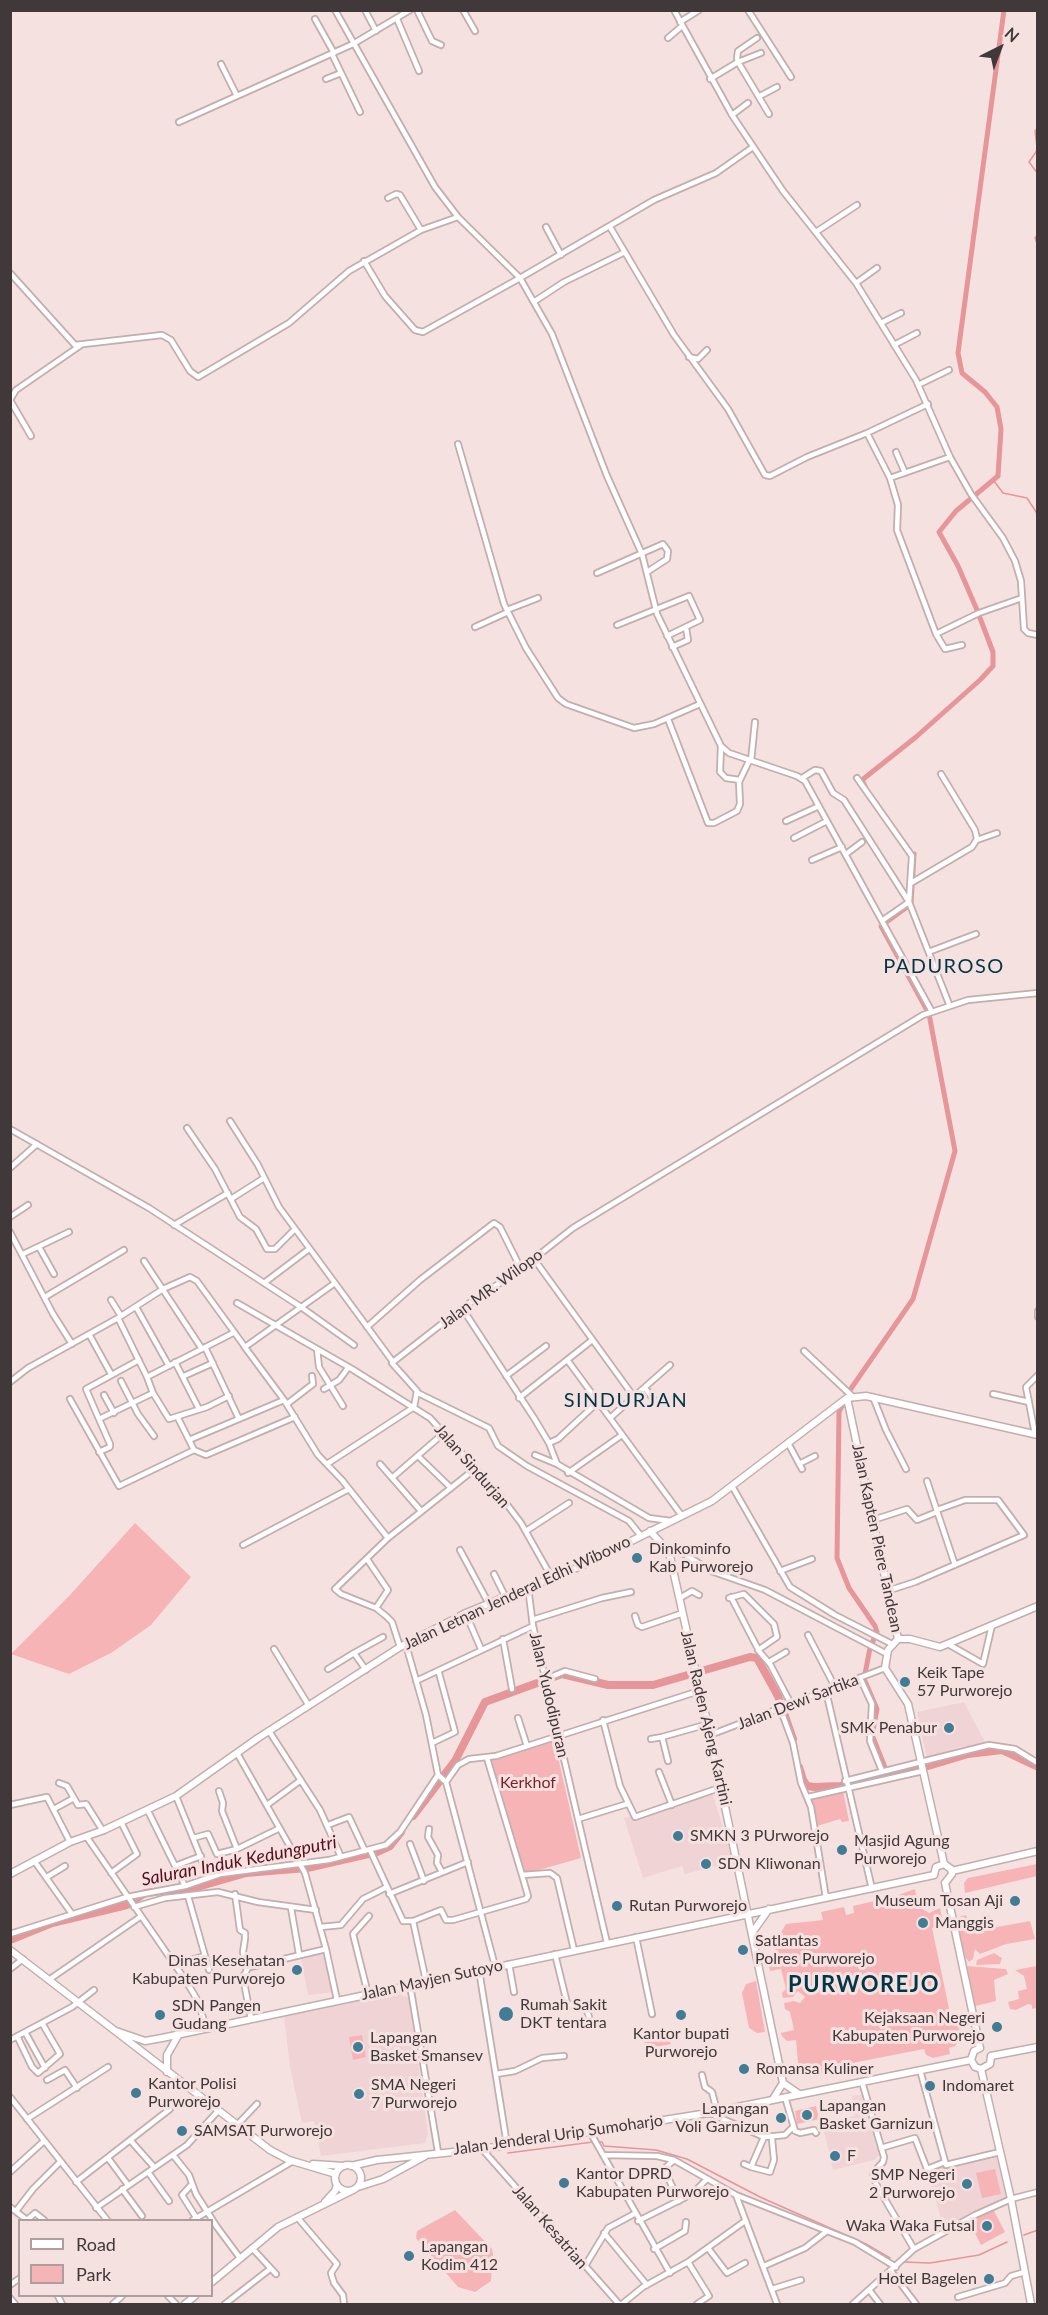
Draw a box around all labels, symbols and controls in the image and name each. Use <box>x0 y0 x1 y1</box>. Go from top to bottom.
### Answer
north arrow <box>970 18 1030 78</box>
text: N <box>1001 23 1023 45</box>
district label: PADUROSO <box>883 955 1005 979</box>
street label: Jalan MR. Wilopo <box>436 1245 546 1333</box>
district label: SINDURJAN <box>564 1389 688 1413</box>
street label: Jalan Sindurjan <box>430 1420 514 1512</box>
street label: Jalan Kapten Piere Tandean <box>848 1442 906 1634</box>
street label: Jalan Letnan Jenderal Edhi Wibowo <box>401 1532 633 1654</box>
place label: Dinkominfo Kab Purworejo <box>649 1539 753 1577</box>
marker: Dinkominfo Kab Purworejo <box>630 1551 644 1565</box>
street label: Jalan Raden Ajeng Kartini <box>677 1629 735 1807</box>
street label: Jalan Yudodipuran <box>525 1630 573 1760</box>
place label: Keik Tape 57 Purworejo <box>917 1663 1012 1701</box>
street label: Jalan Dewi Sartika <box>735 1670 861 1734</box>
marker: Keik Tape 57 Purworejo <box>898 1675 912 1689</box>
place label: SMK Penabur <box>841 1718 937 1738</box>
marker: SMK Penabur <box>942 1721 956 1735</box>
park label: Kerkhof <box>500 1773 556 1793</box>
place label: SMKN 3 PUrworejo <box>690 1826 829 1846</box>
marker: SMKN 3 PUrworejo <box>671 1829 685 1843</box>
water label: Saluran Induk Kedungputri <box>139 1831 339 1891</box>
place label: Masjid Agung Purworejo <box>854 1831 950 1869</box>
marker: Masjid Agung Purworejo <box>835 1843 849 1857</box>
place label: SDN Kliwonan <box>718 1854 821 1874</box>
marker: SDN Kliwonan <box>699 1857 713 1871</box>
place label: Museum Tosan Aji <box>875 1891 1003 1911</box>
marker: Museum Tosan Aji <box>1008 1894 1022 1908</box>
place label: Rutan Purworejo <box>629 1896 747 1916</box>
marker: Rutan Purworejo <box>610 1899 624 1913</box>
place label: Manggis <box>935 1913 994 1933</box>
marker: Manggis <box>916 1916 930 1930</box>
place label: Satlantas Polres Purworejo <box>755 1931 875 1969</box>
marker: Satlantas Polres Purworejo <box>736 1943 750 1957</box>
place label: Dinas Kesehatan Kabupaten Purworejo <box>132 1951 285 1989</box>
street label: Jalan Mayjen Sutoyo <box>360 1956 504 2004</box>
marker: Dinas Kesehatan Kabupaten Purworejo <box>290 1963 304 1977</box>
district label: PURWOREJO <box>788 1972 940 1998</box>
place label: Rumah Sakit DKT tentara <box>520 1995 607 2033</box>
place label: SDN Pangen Gudang <box>172 1996 261 2034</box>
marker: Rumah Sakit DKT tentara <box>497 2005 515 2023</box>
marker: SDN Pangen Gudang <box>153 2008 167 2022</box>
marker: Kantor bupati Purworejo <box>674 2008 688 2022</box>
place label: Kejaksaan Negeri Kabupaten Purworejo <box>832 2008 985 2046</box>
marker: Kejaksaan Negeri Kabupaten Purworejo <box>990 2020 1004 2034</box>
place label: Kantor bupati Purworejo <box>633 2024 729 2062</box>
place label: Lapangan Basket Smansev <box>370 2028 483 2066</box>
marker: Lapangan Basket Smansev <box>351 2040 365 2054</box>
place label: Romansa Kuliner <box>756 2059 874 2079</box>
marker: Romansa Kuliner <box>737 2062 751 2076</box>
place label: Kantor Polisi Purworejo <box>148 2074 237 2112</box>
place label: SMA Negeri 7 Purworejo <box>371 2075 457 2113</box>
place label: Indomaret <box>942 2076 1014 2096</box>
marker: Indomaret <box>923 2079 937 2093</box>
marker: Kantor Polisi Purworejo <box>129 2086 143 2100</box>
marker: SMA Negeri 7 Purworejo <box>352 2087 366 2101</box>
place label: Lapangan Basket Garnizun <box>819 2096 933 2134</box>
place label: Lapangan Voli Garnizun <box>675 2099 769 2137</box>
marker: Lapangan Basket Garnizun <box>800 2108 814 2122</box>
street label: Jalan Jenderal Urip Sumoharjo <box>452 2111 664 2159</box>
marker: Lapangan Voli Garnizun <box>774 2111 788 2125</box>
place label: SAMSAT Purworejo <box>194 2121 333 2141</box>
marker: SAMSAT Purworejo <box>175 2124 189 2138</box>
place label: F <box>847 2146 856 2166</box>
marker: F <box>828 2149 842 2163</box>
place label: Kantor DPRD Kabupaten Purworejo <box>576 2164 729 2202</box>
place label: SMP Negeri 2 Purworejo <box>869 2165 955 2203</box>
marker: Kantor DPRD Kabupaten Purworejo <box>557 2176 571 2190</box>
marker: SMP Negeri 2 Purworejo <box>960 2177 974 2191</box>
street label: Jalan Kesatrian <box>508 2181 592 2273</box>
place label: Waka Waka Futsal <box>846 2216 975 2236</box>
legend <box>18 2219 213 2297</box>
marker: Waka Waka Futsal <box>980 2219 994 2233</box>
text: Road <box>76 2233 116 2255</box>
place label: Lapangan Kodim 412 <box>421 2237 498 2275</box>
marker: Lapangan Kodim 412 <box>402 2249 416 2263</box>
text: Park <box>76 2263 111 2285</box>
place label: Hotel Bagelen <box>878 2269 977 2289</box>
marker: Hotel Bagelen <box>982 2272 996 2286</box>

